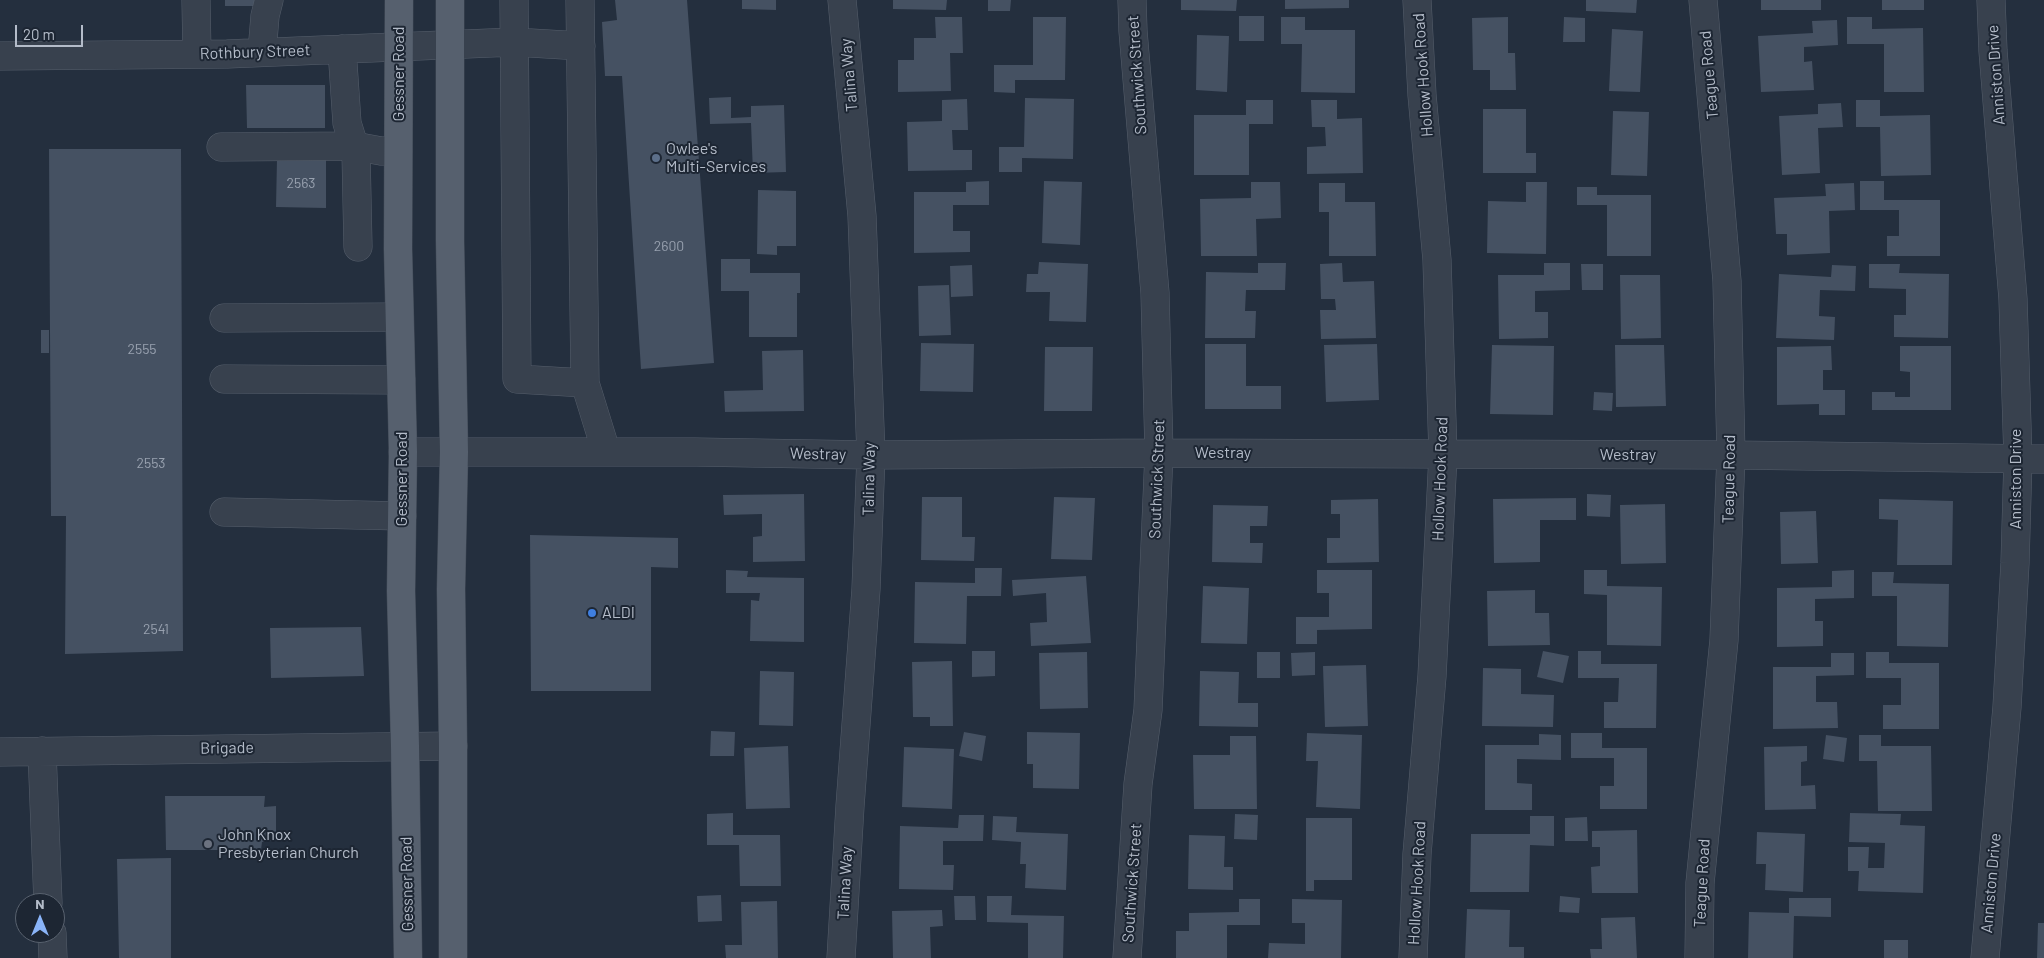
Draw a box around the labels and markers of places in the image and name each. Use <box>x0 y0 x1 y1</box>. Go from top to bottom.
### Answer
place label: Owlee's Multi-Services <box>666 139 766 177</box>
marker: Owlee's Multi-Services <box>650 152 662 164</box>
place label: ALDI <box>602 603 635 623</box>
marker: ALDI <box>586 607 598 619</box>
place label: John Knox Presbyterian Church <box>218 825 359 863</box>
marker: John Knox Presbyterian Church <box>202 838 214 850</box>

